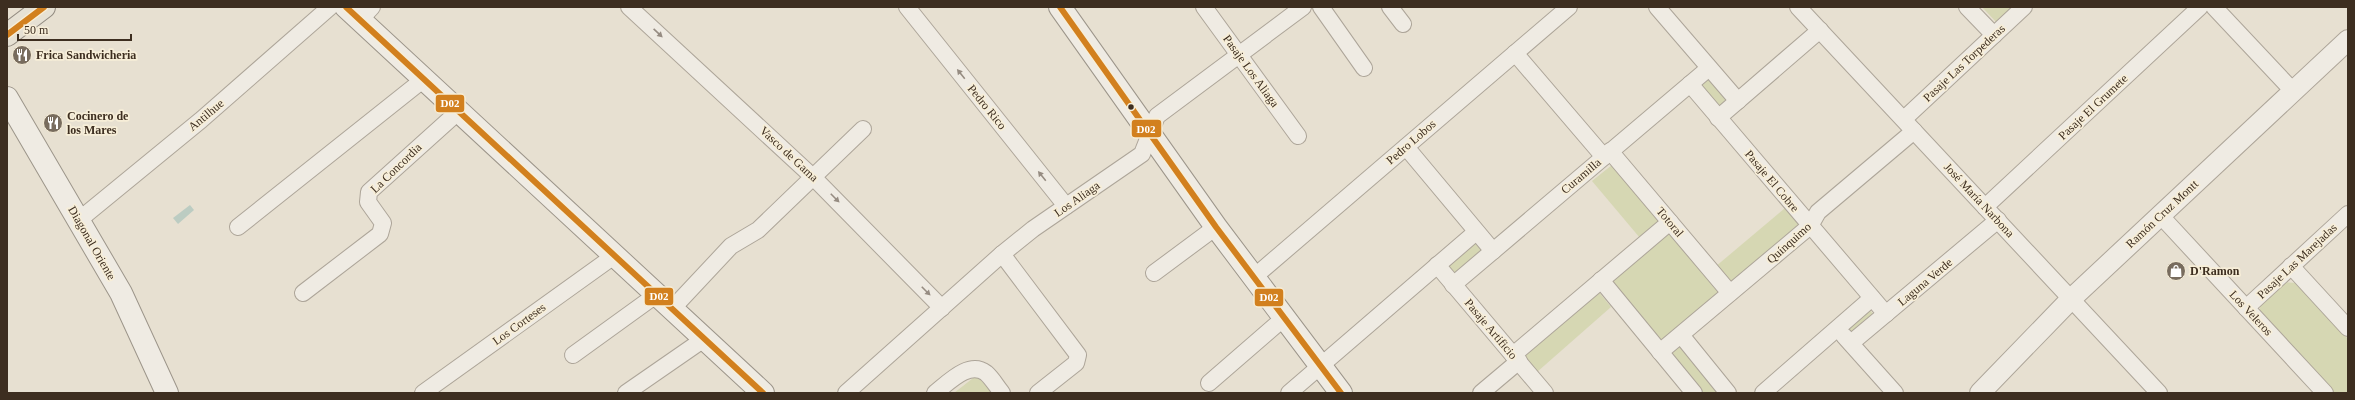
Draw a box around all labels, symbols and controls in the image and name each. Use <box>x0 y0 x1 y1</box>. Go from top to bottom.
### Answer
scale bar <box>18 16 131 42</box>
street label: Pasaje Las Torpederas <box>1920 21 2008 105</box>
text: 50 m <box>24 23 49 37</box>
one-way arrow <box>653 29 663 38</box>
street label: Pasaje Los Aliaga <box>1220 32 1282 110</box>
restaurant icon: Frica Sandwicheria <box>11 44 33 66</box>
place label: Frica Sandwicheria <box>36 48 136 62</box>
one-way arrow <box>957 69 965 80</box>
street label: Pasaje El Grumete <box>2056 71 2130 143</box>
street label: Pedro Rico <box>965 82 1009 132</box>
line badge: D02 <box>435 94 465 113</box>
street label: Antilhue <box>185 96 227 134</box>
text: D02 <box>441 97 460 109</box>
unlabelled marker <box>1126 102 1136 112</box>
place label: Cocinero de los Mares <box>67 109 129 137</box>
restaurant icon: Cocinero de los Mares <box>42 112 64 134</box>
street label: Pedro Lobos <box>1383 116 1439 167</box>
line badge: D02 <box>1131 119 1162 138</box>
street label: Vasco de Gama <box>757 123 822 185</box>
text: D02 <box>1137 123 1156 135</box>
street label: La Concordia <box>368 140 425 196</box>
street label: Pasaje El Cobre <box>1742 147 1802 215</box>
street label: Curamilla <box>1558 155 1604 197</box>
street label: José María Narbona <box>1941 160 2018 241</box>
one-way arrow <box>1037 170 1046 181</box>
street label: Ramón Cruz Montt <box>2123 177 2201 251</box>
street label: Los Aliaga <box>1052 178 1103 220</box>
one-way arrow <box>830 193 840 203</box>
street label: Diagonal Oriente <box>65 204 119 282</box>
street label: Totoral <box>1654 204 1687 240</box>
street label: Quínquimo <box>1764 220 1814 266</box>
street label: Pasaje Las Marejadas <box>2254 220 2340 302</box>
street label: Laguna Verde <box>1895 255 1955 309</box>
shop icon: D'Ramon <box>2165 260 2187 282</box>
place label: D'Ramon <box>2190 264 2240 278</box>
one-way arrow <box>921 286 931 296</box>
line badge: D02 <box>644 287 674 306</box>
street label: Los Veleros <box>2227 287 2276 339</box>
line badge: D02 <box>1254 288 1284 307</box>
text: D02 <box>650 290 669 302</box>
text: D02 <box>1260 291 1279 303</box>
street label: Pasaje Artificio <box>1462 296 1520 362</box>
street label: Los Corteses <box>490 300 549 348</box>

